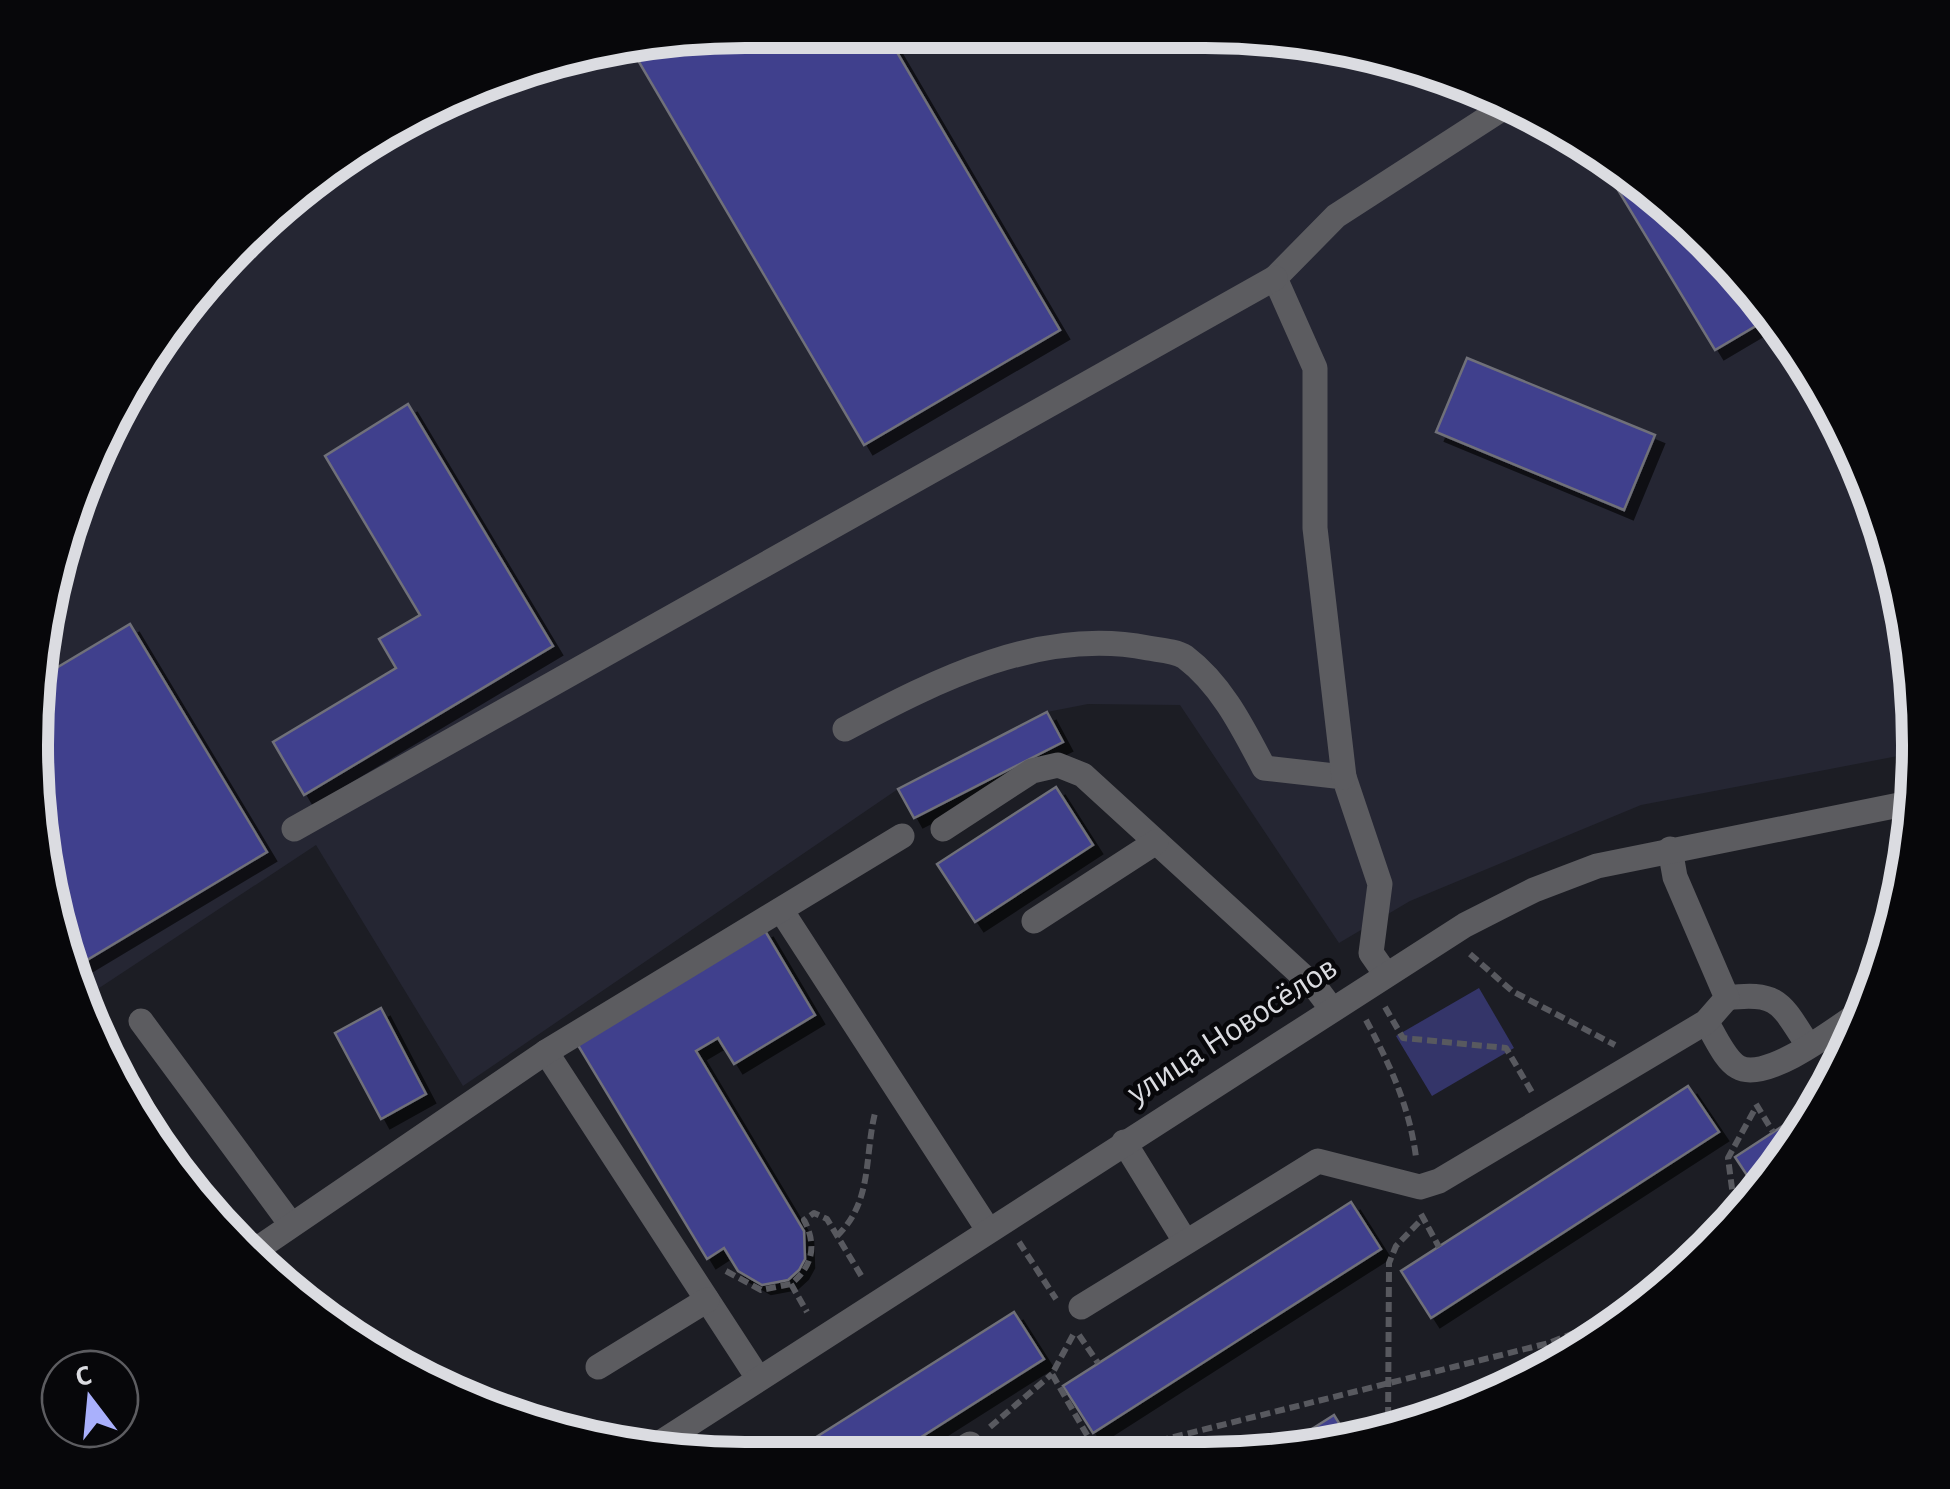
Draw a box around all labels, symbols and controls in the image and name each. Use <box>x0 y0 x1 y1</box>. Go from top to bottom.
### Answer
street label: улица Новосёлов <box>1120 949 1343 1111</box>
north arrow <box>40 1349 140 1449</box>
text: С <box>72 1361 95 1392</box>

